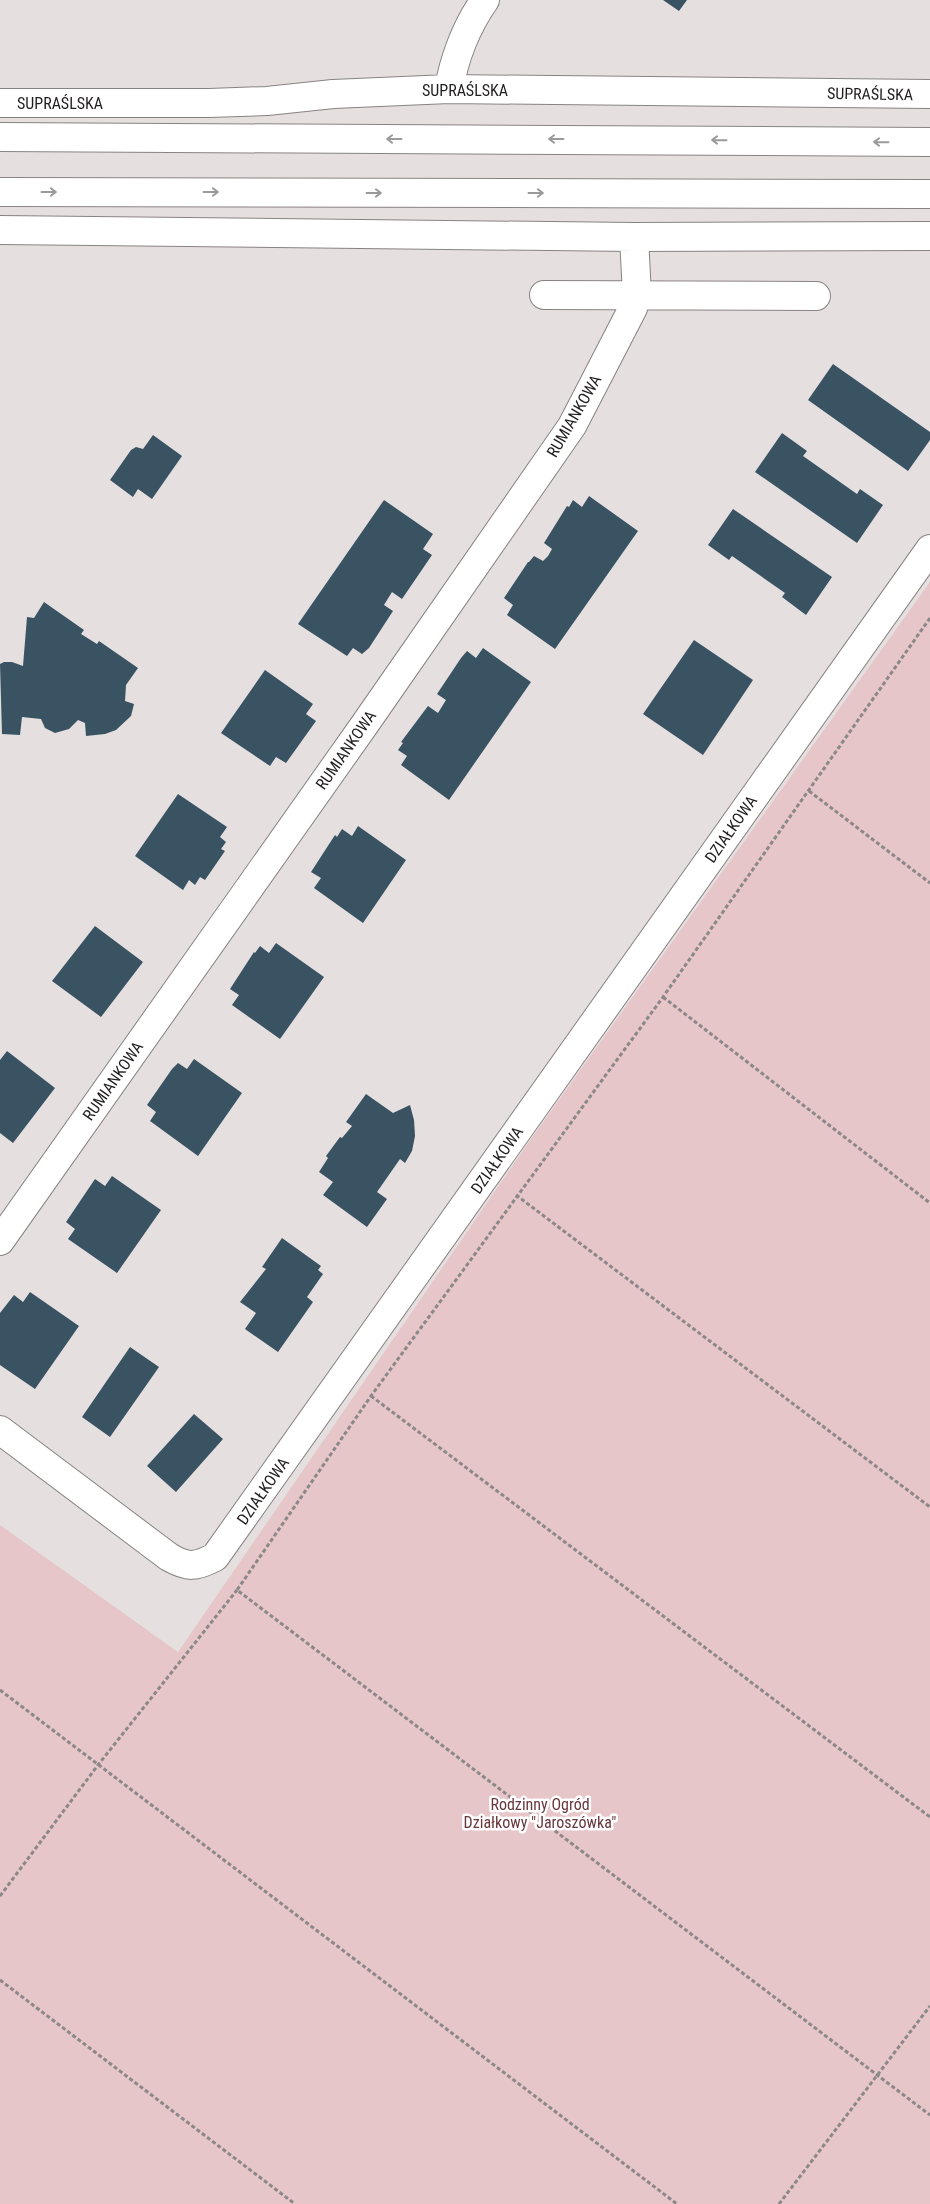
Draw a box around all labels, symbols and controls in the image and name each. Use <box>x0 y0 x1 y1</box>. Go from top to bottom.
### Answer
street label: SUPRAŚLSKA <box>422 81 508 100</box>
street label: SUPRAŚLSKA <box>827 84 913 104</box>
street label: SUPRAŚLSKA <box>17 94 103 113</box>
one-way arrow <box>386 134 402 144</box>
one-way arrow <box>549 134 565 144</box>
one-way arrow <box>711 135 728 145</box>
one-way arrow <box>874 137 890 147</box>
one-way arrow <box>40 187 56 197</box>
one-way arrow <box>202 187 219 197</box>
one-way arrow <box>365 188 381 198</box>
one-way arrow <box>528 188 544 198</box>
street label: RUMIANKOWA <box>543 371 605 461</box>
street label: RUMIANKOWA <box>312 707 380 793</box>
street label: DZIAŁKOWA <box>701 792 761 866</box>
street label: RUMIANKOWA <box>79 1038 147 1124</box>
street label: DZIAŁKOWA <box>467 1123 527 1197</box>
street label: DZIAŁKOWA <box>233 1454 293 1528</box>
park label: Rodzinny Ogród Działkowy "Jaroszówka" <box>464 1795 616 1832</box>

